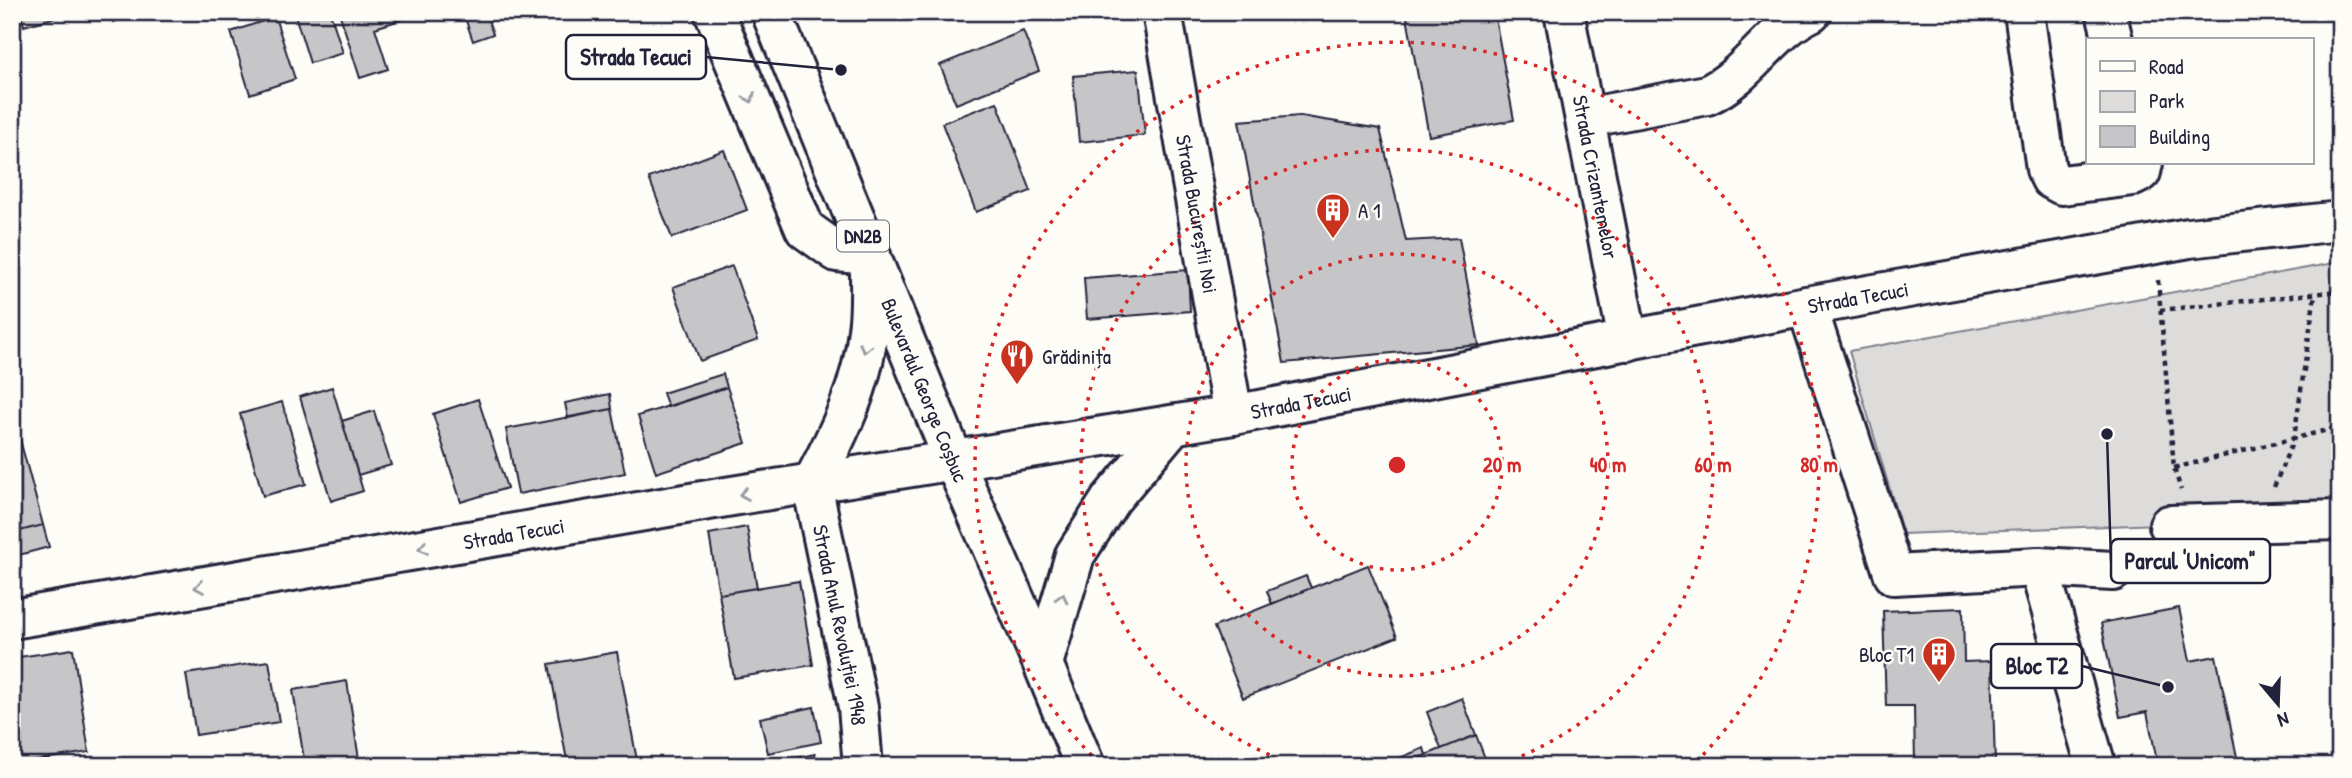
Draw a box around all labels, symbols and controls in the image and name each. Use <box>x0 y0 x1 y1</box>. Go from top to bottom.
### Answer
callout: Strada Tecuci <box>566 35 706 79</box>
legend <box>2086 38 2314 164</box>
text: Strada Tecuci <box>580 41 692 72</box>
text: Road <box>2149 52 2183 81</box>
text: Park <box>2149 86 2184 115</box>
one-way arrow <box>742 91 756 103</box>
street label: Strada Crizantemelor <box>1566 93 1626 261</box>
text: Building <box>2149 122 2210 151</box>
street label: Strada Bucureștii Noi <box>1169 132 1226 295</box>
building icon: A 1 <box>1314 191 1352 240</box>
place label: A 1 <box>1358 196 1381 225</box>
road number: DN2B <box>837 220 889 252</box>
street label: Strada Tecuci <box>1805 274 1911 320</box>
street label: Bulevardul George Coșbuc <box>875 294 976 487</box>
restaurant icon: Grădinița <box>998 337 1036 386</box>
one-way arrow <box>858 342 873 353</box>
place label: Grădinița <box>1042 342 1111 371</box>
street label: Strada Tecuci <box>1248 378 1354 426</box>
text: 20 m <box>1483 450 1521 479</box>
text: 40 m <box>1590 450 1626 479</box>
text: 60 m <box>1695 450 1731 479</box>
text: 80 m <box>1800 450 1838 479</box>
centre of rings <box>1385 453 1409 477</box>
one-way arrow <box>738 486 750 501</box>
street label: Strada Tecuci <box>461 510 566 556</box>
street label: Strada Anul Revoluției 1948 <box>806 522 874 726</box>
callout: Parcul 'Unicom" <box>2111 539 2270 583</box>
one-way arrow <box>418 540 429 555</box>
text: Parcul 'Unicom" <box>2124 545 2256 576</box>
one-way arrow <box>193 579 205 594</box>
one-way arrow <box>1054 592 1068 604</box>
building icon: Bloc T1 <box>1920 635 1958 684</box>
place label: Bloc T1 <box>1859 640 1914 669</box>
callout: Bloc T2 <box>1991 644 2082 688</box>
text: Bloc T2 <box>2006 650 2069 681</box>
north arrow <box>2244 670 2314 740</box>
text: N <box>2275 706 2293 734</box>

